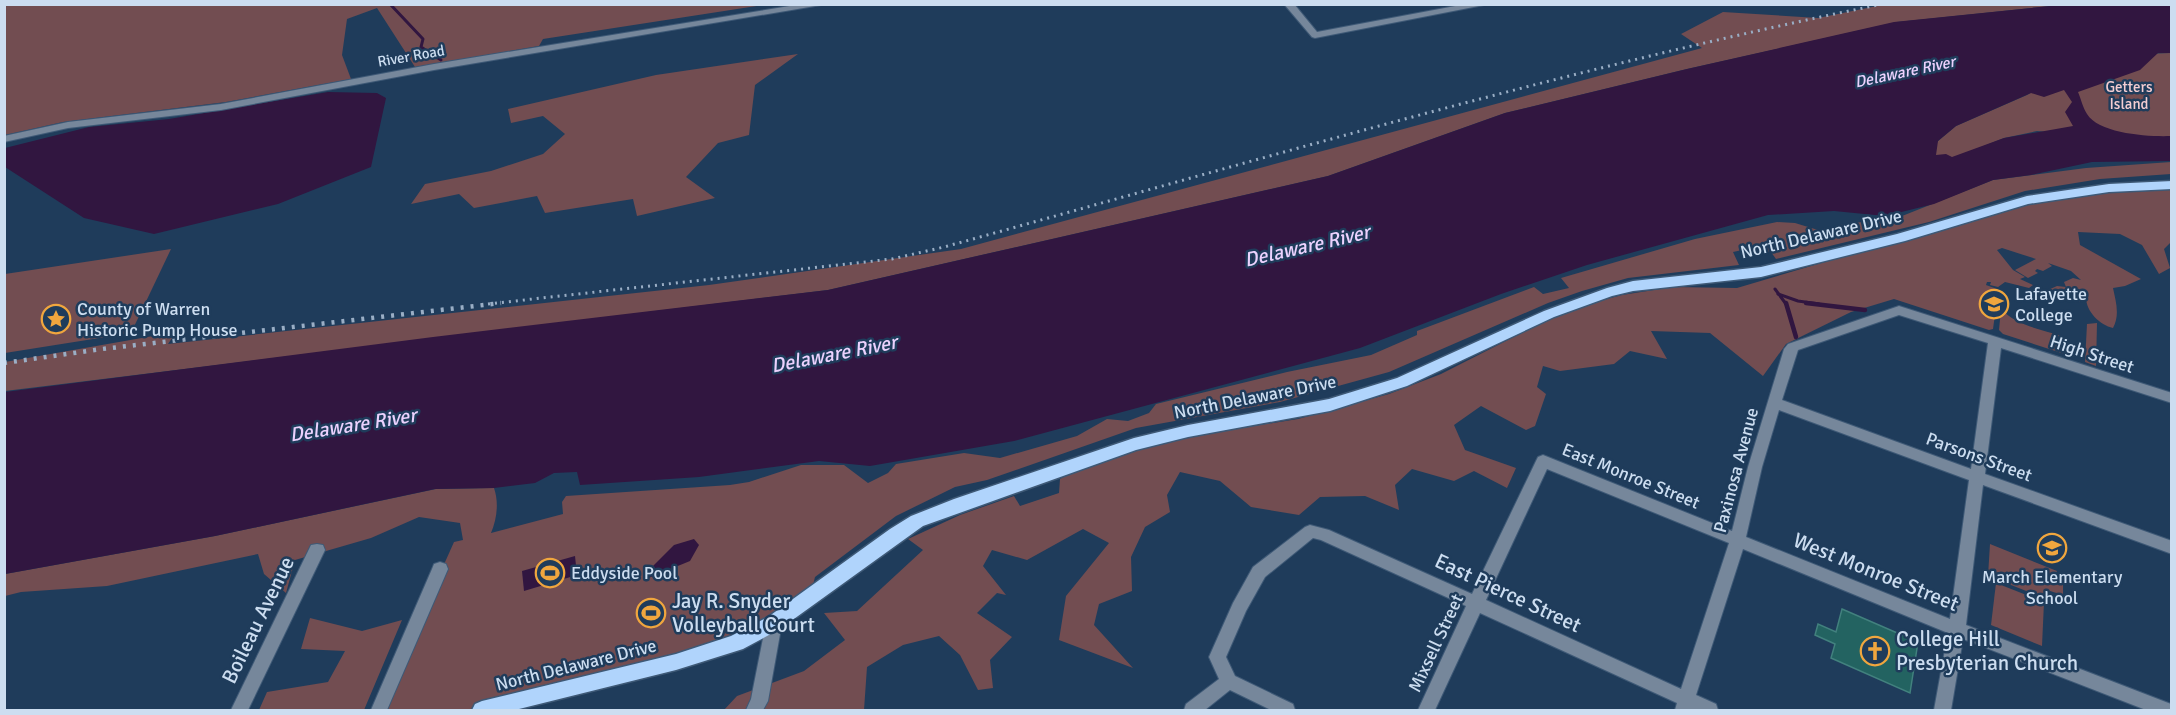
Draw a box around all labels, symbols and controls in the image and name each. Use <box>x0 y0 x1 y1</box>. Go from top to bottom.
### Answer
street label: River Road <box>376 41 446 71</box>
water label: Delaware River <box>1853 51 1959 92</box>
park label: Getters Island <box>2105 78 2153 113</box>
street label: North Delaware Drive <box>1738 205 1904 263</box>
water label: Delaware River <box>1242 219 1375 273</box>
place label: Lafayette College <box>2015 283 2087 326</box>
school or university icon: Lafayette College <box>1978 288 2010 320</box>
place label: County of Warren Historic Pump House <box>77 298 238 341</box>
place icon: County of Warren Historic Pump House <box>40 303 72 335</box>
water label: Delaware River <box>769 329 902 378</box>
street label: High Street <box>2047 330 2137 378</box>
street label: North Delaware Drive <box>1172 370 1338 424</box>
water label: Delaware River <box>288 402 421 447</box>
street label: Paxinosa Avenue <box>1709 405 1763 535</box>
street label: Parsons Street <box>1923 428 2035 486</box>
street label: East Monroe Street <box>1559 438 1703 514</box>
street label: West Monroe Street <box>1789 527 1963 617</box>
school or university icon: March Elementary School <box>2036 532 2068 564</box>
street label: East Pierce Street <box>1431 548 1585 638</box>
street label: Boileau Avenue <box>216 552 300 688</box>
sports icon: Eddyside Pool <box>534 557 566 589</box>
place label: Eddyside Pool <box>571 562 678 584</box>
place label: March Elementary School <box>1982 566 2123 609</box>
place label: Jay R. Snyder Volleyball Court <box>672 588 815 638</box>
street label: Mixsell Street <box>1404 590 1468 696</box>
sports icon: Jay R. Snyder Volleyball Court <box>635 597 667 629</box>
place label: College Hill Presbyterian Church <box>1896 626 2078 676</box>
street label: North Delaware Drive <box>493 634 659 696</box>
church icon: College Hill Presbyterian Church <box>1859 635 1891 667</box>

